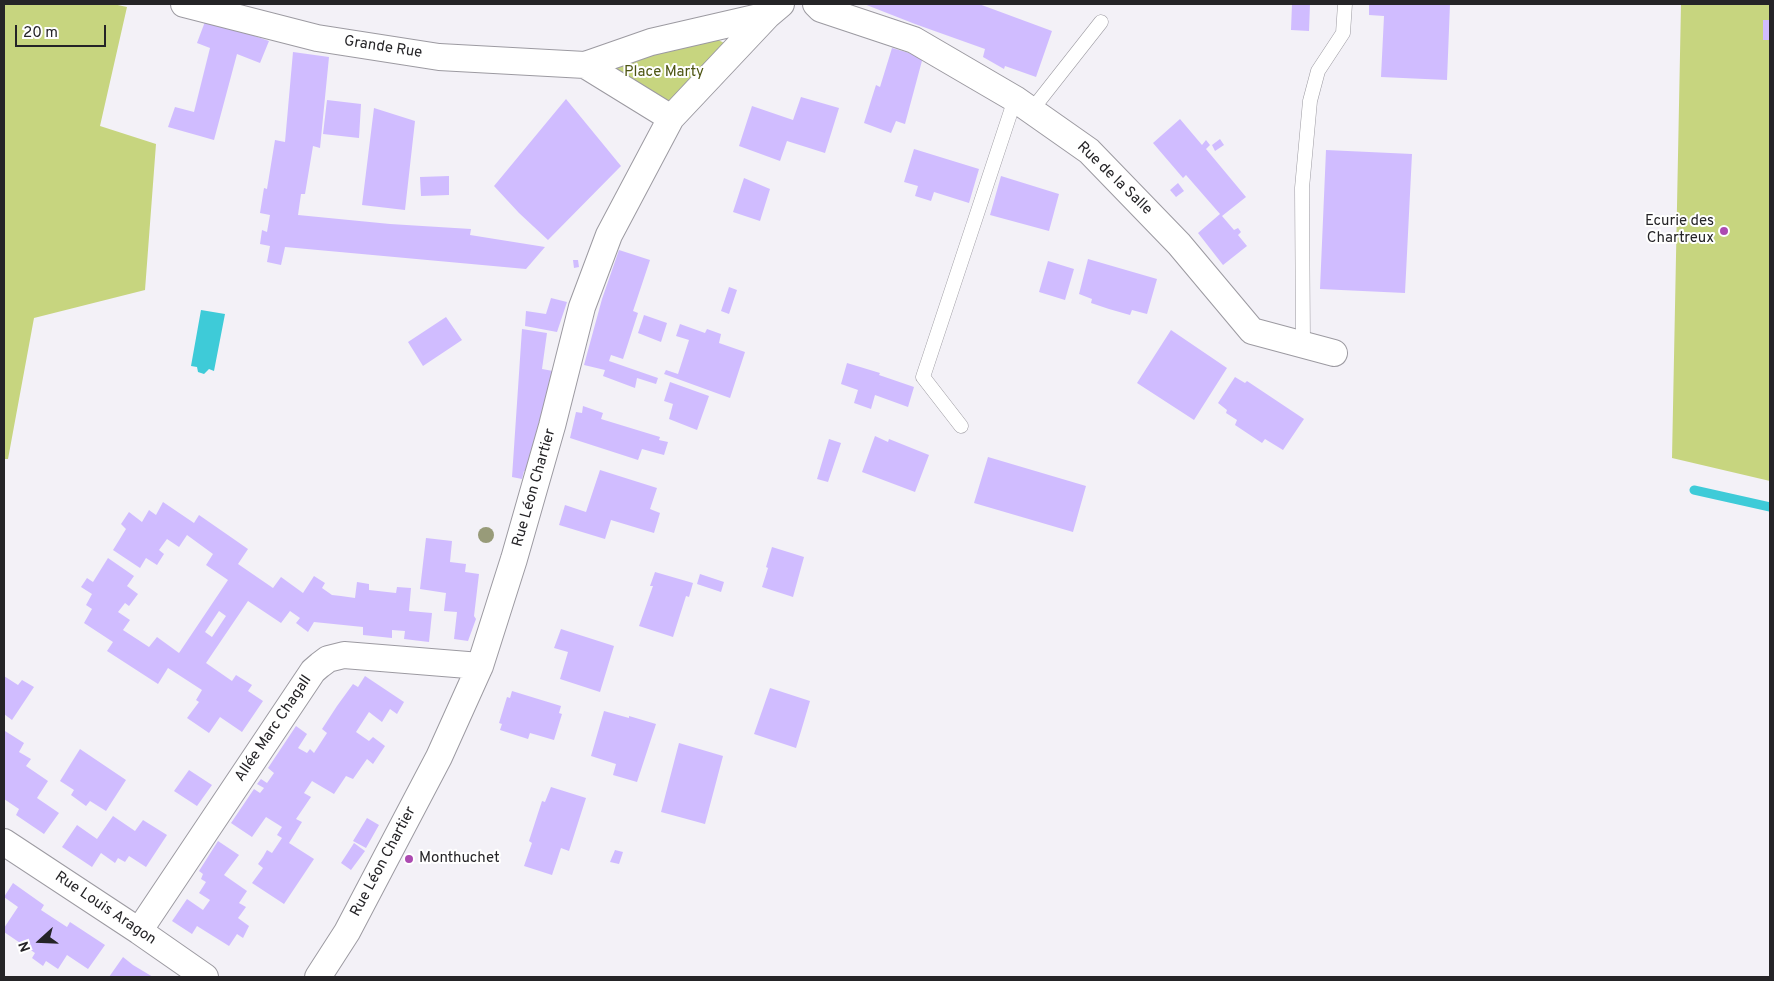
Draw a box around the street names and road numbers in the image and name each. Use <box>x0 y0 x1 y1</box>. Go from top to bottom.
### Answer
street label: Grande Rue <box>343 33 423 63</box>
street label: Rue de la Salle <box>1073 139 1155 219</box>
street label: Rue Léon Chartier <box>510 427 560 549</box>
street label: Allée Marc Chagall <box>232 672 316 786</box>
street label: Rue Léon Chartier <box>347 804 421 920</box>
street label: Rue Louis Aragon <box>51 868 159 950</box>

